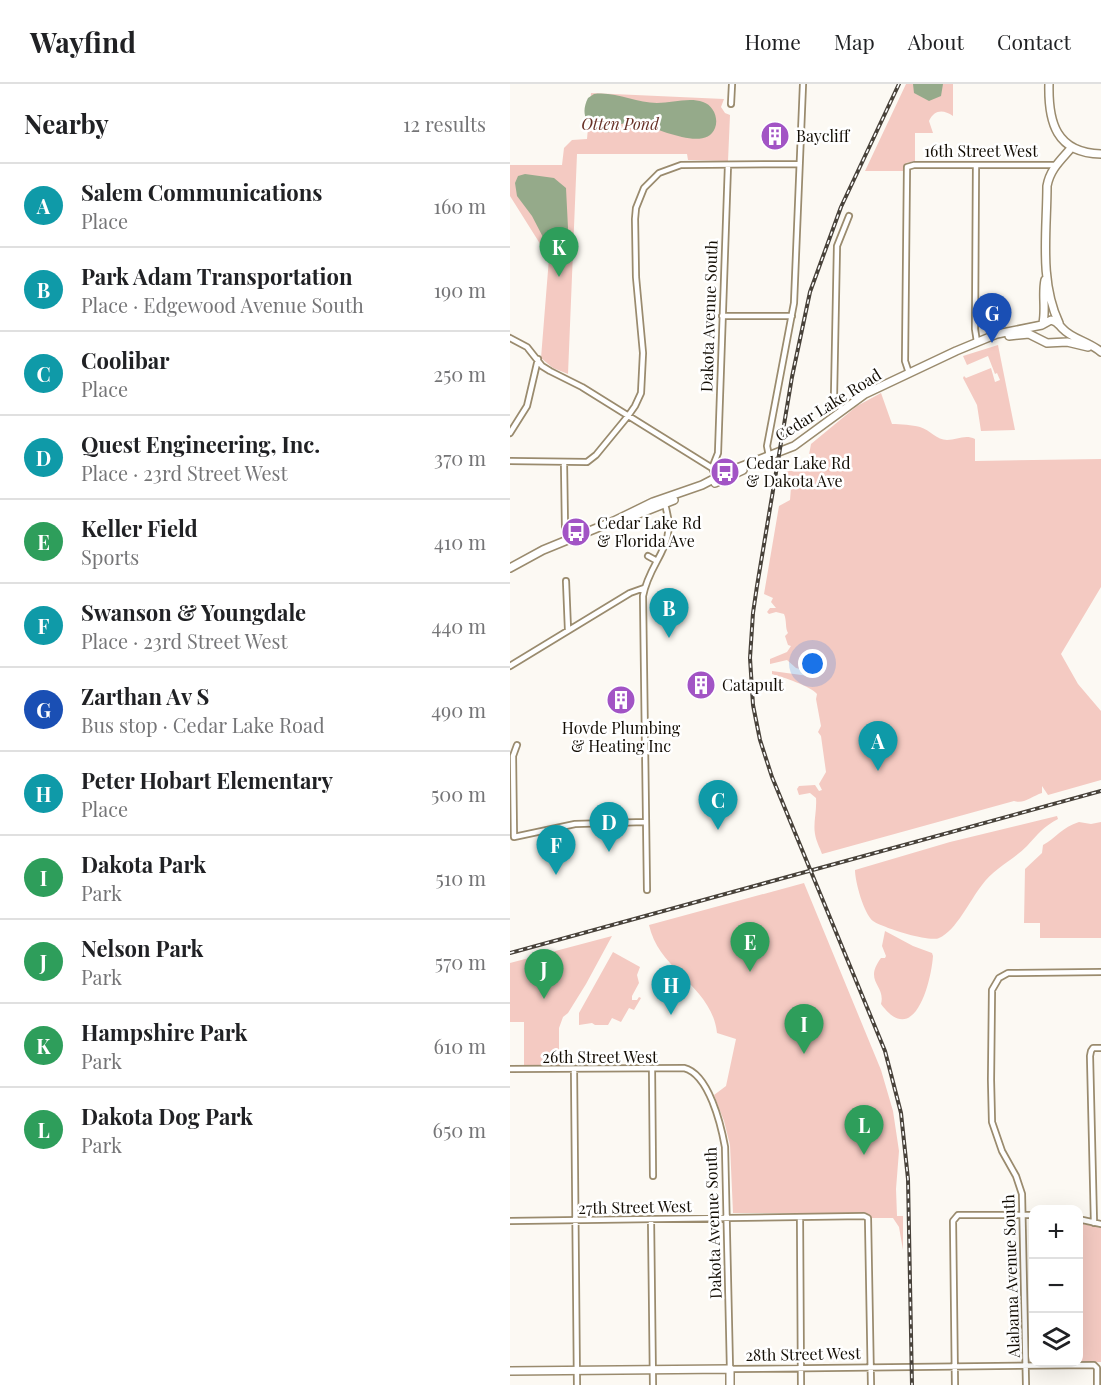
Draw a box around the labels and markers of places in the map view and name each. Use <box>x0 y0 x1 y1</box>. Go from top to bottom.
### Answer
building icon: Baycliff <box>759 120 791 152</box>
place label: Baycliff <box>796 125 851 146</box>
pin: K <box>539 228 578 277</box>
pin: G <box>972 294 1012 343</box>
place label: Cedar Lake Rd & Dakota Ave <box>746 452 851 491</box>
bus stop icon: Cedar Lake Rd & Dakota Ave <box>709 456 741 488</box>
place label: Cedar Lake Rd & Florida Ave <box>597 512 702 551</box>
bus stop icon: Cedar Lake Rd & Florida Ave <box>560 516 592 548</box>
pin: B <box>650 588 688 638</box>
building icon: Catapult <box>685 669 717 701</box>
place label: Catapult <box>722 674 784 695</box>
building icon: Hovde Plumbing & Heating Inc <box>605 684 637 716</box>
place label: Hovde Plumbing & Heating Inc <box>562 717 681 756</box>
pin: A <box>858 722 898 771</box>
pin: C <box>698 780 738 830</box>
pin: D <box>590 802 628 852</box>
pin: F <box>536 826 576 875</box>
pin: E <box>730 922 770 972</box>
pin: J <box>525 950 564 999</box>
pin: H <box>652 966 690 1015</box>
pin: I <box>784 1004 824 1054</box>
pin: L <box>844 1106 884 1155</box>

